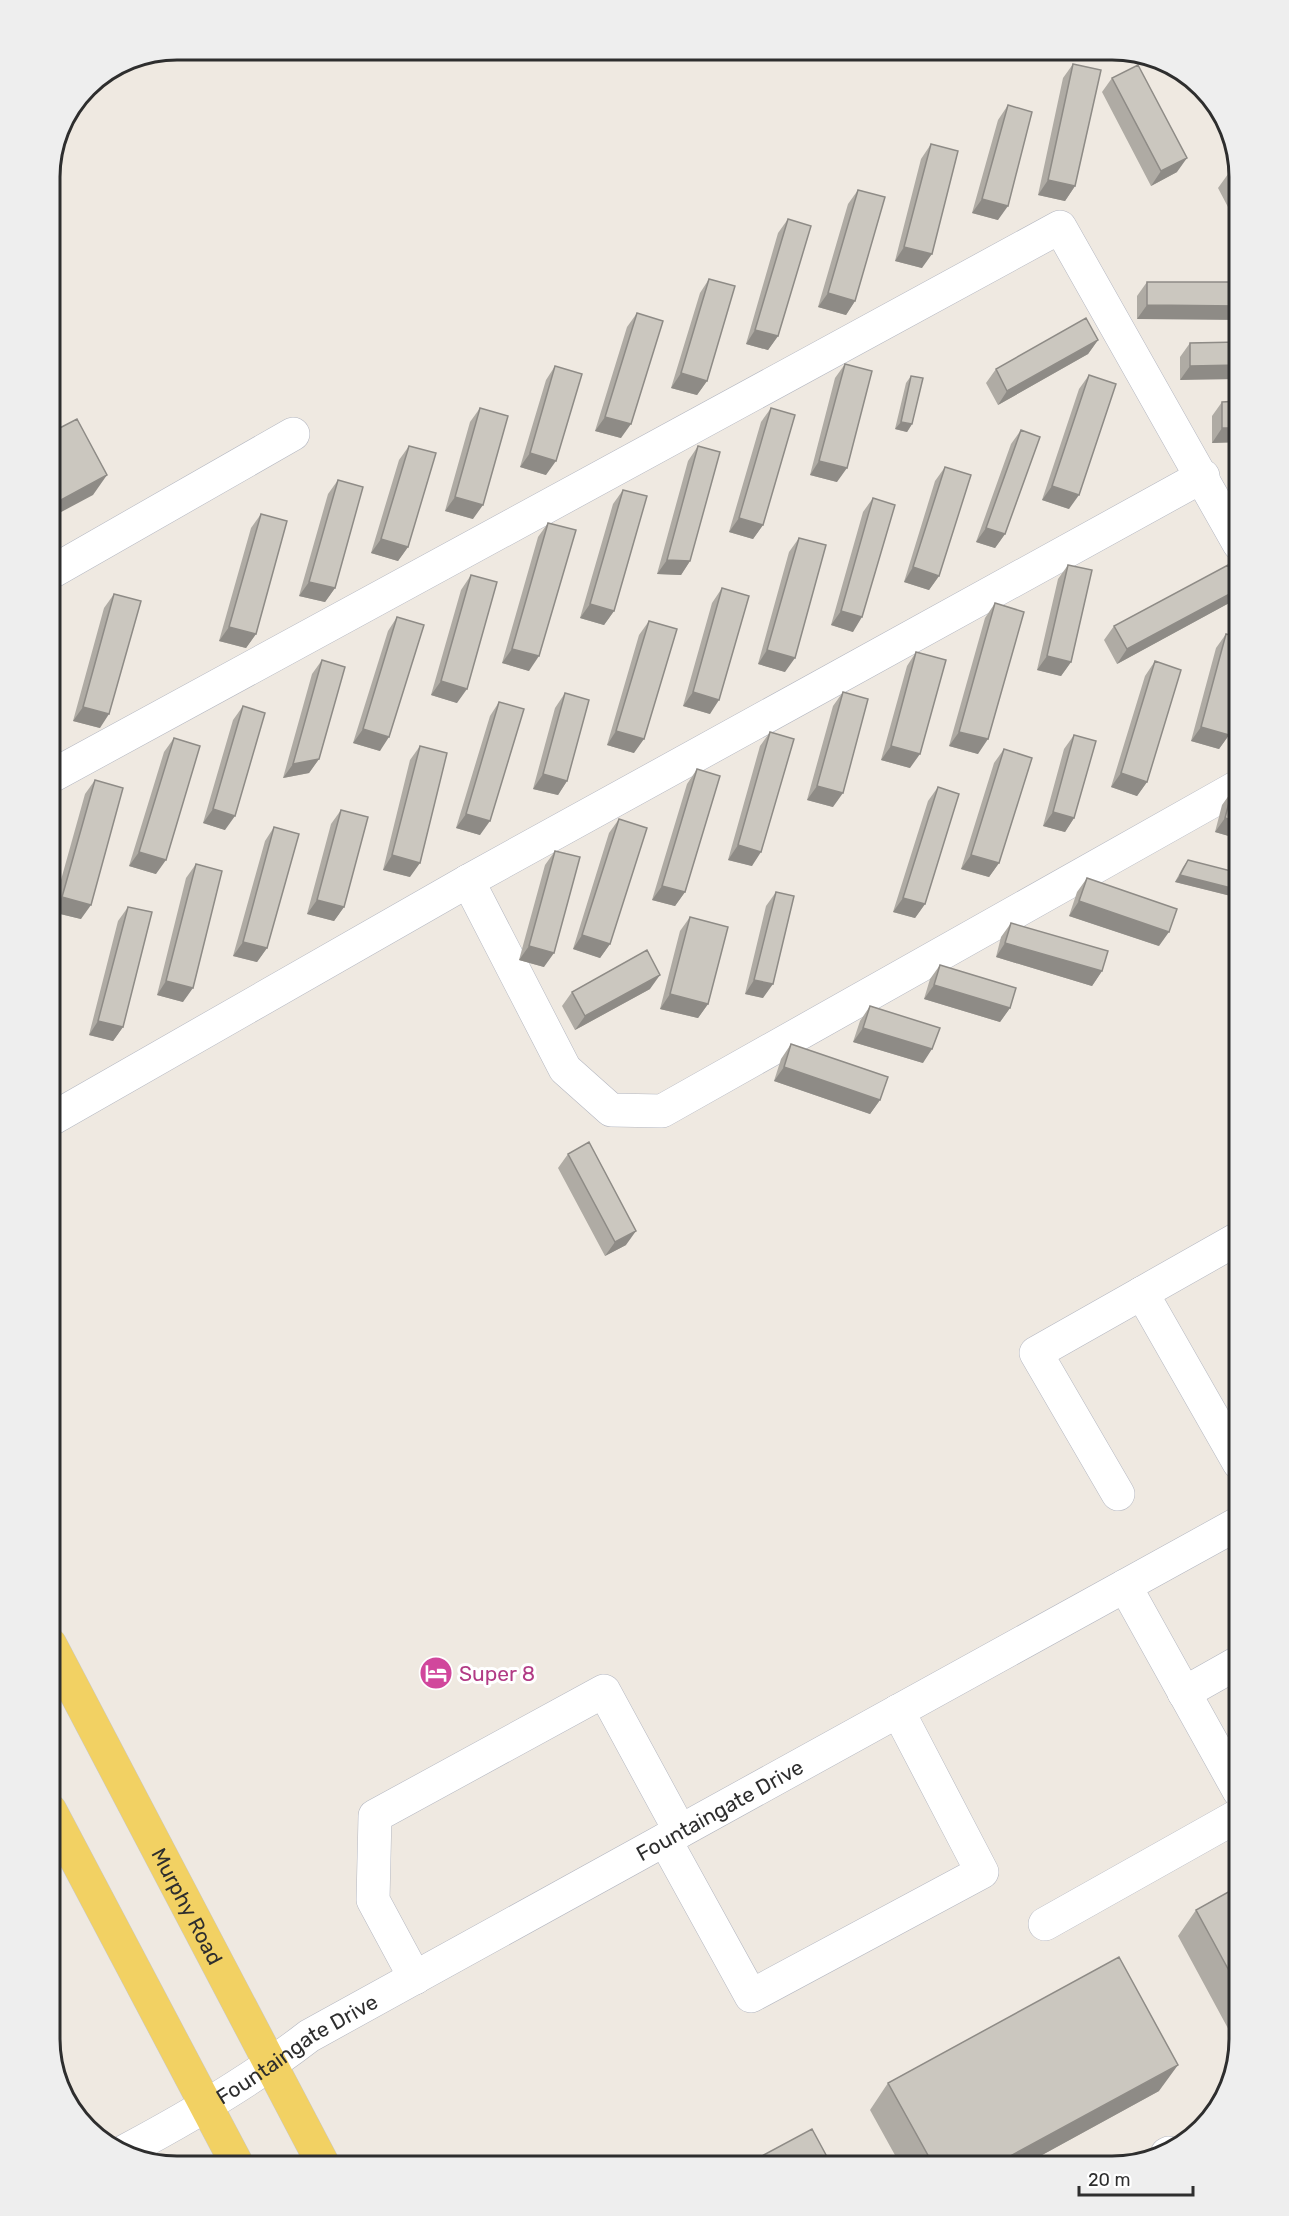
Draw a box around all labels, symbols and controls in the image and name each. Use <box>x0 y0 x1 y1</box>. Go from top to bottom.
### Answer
hotel icon: Super 8 <box>418 1655 454 1691</box>
place label: Super 8 <box>459 1661 535 1686</box>
street label: Fountaingate Drive <box>632 1754 807 1866</box>
street label: Murphy Road <box>147 1843 228 1969</box>
street label: Fountaingate Drive <box>211 1988 382 2109</box>
scale bar <box>1079 2159 1193 2197</box>
text: 20 m <box>1088 2169 1130 2191</box>

